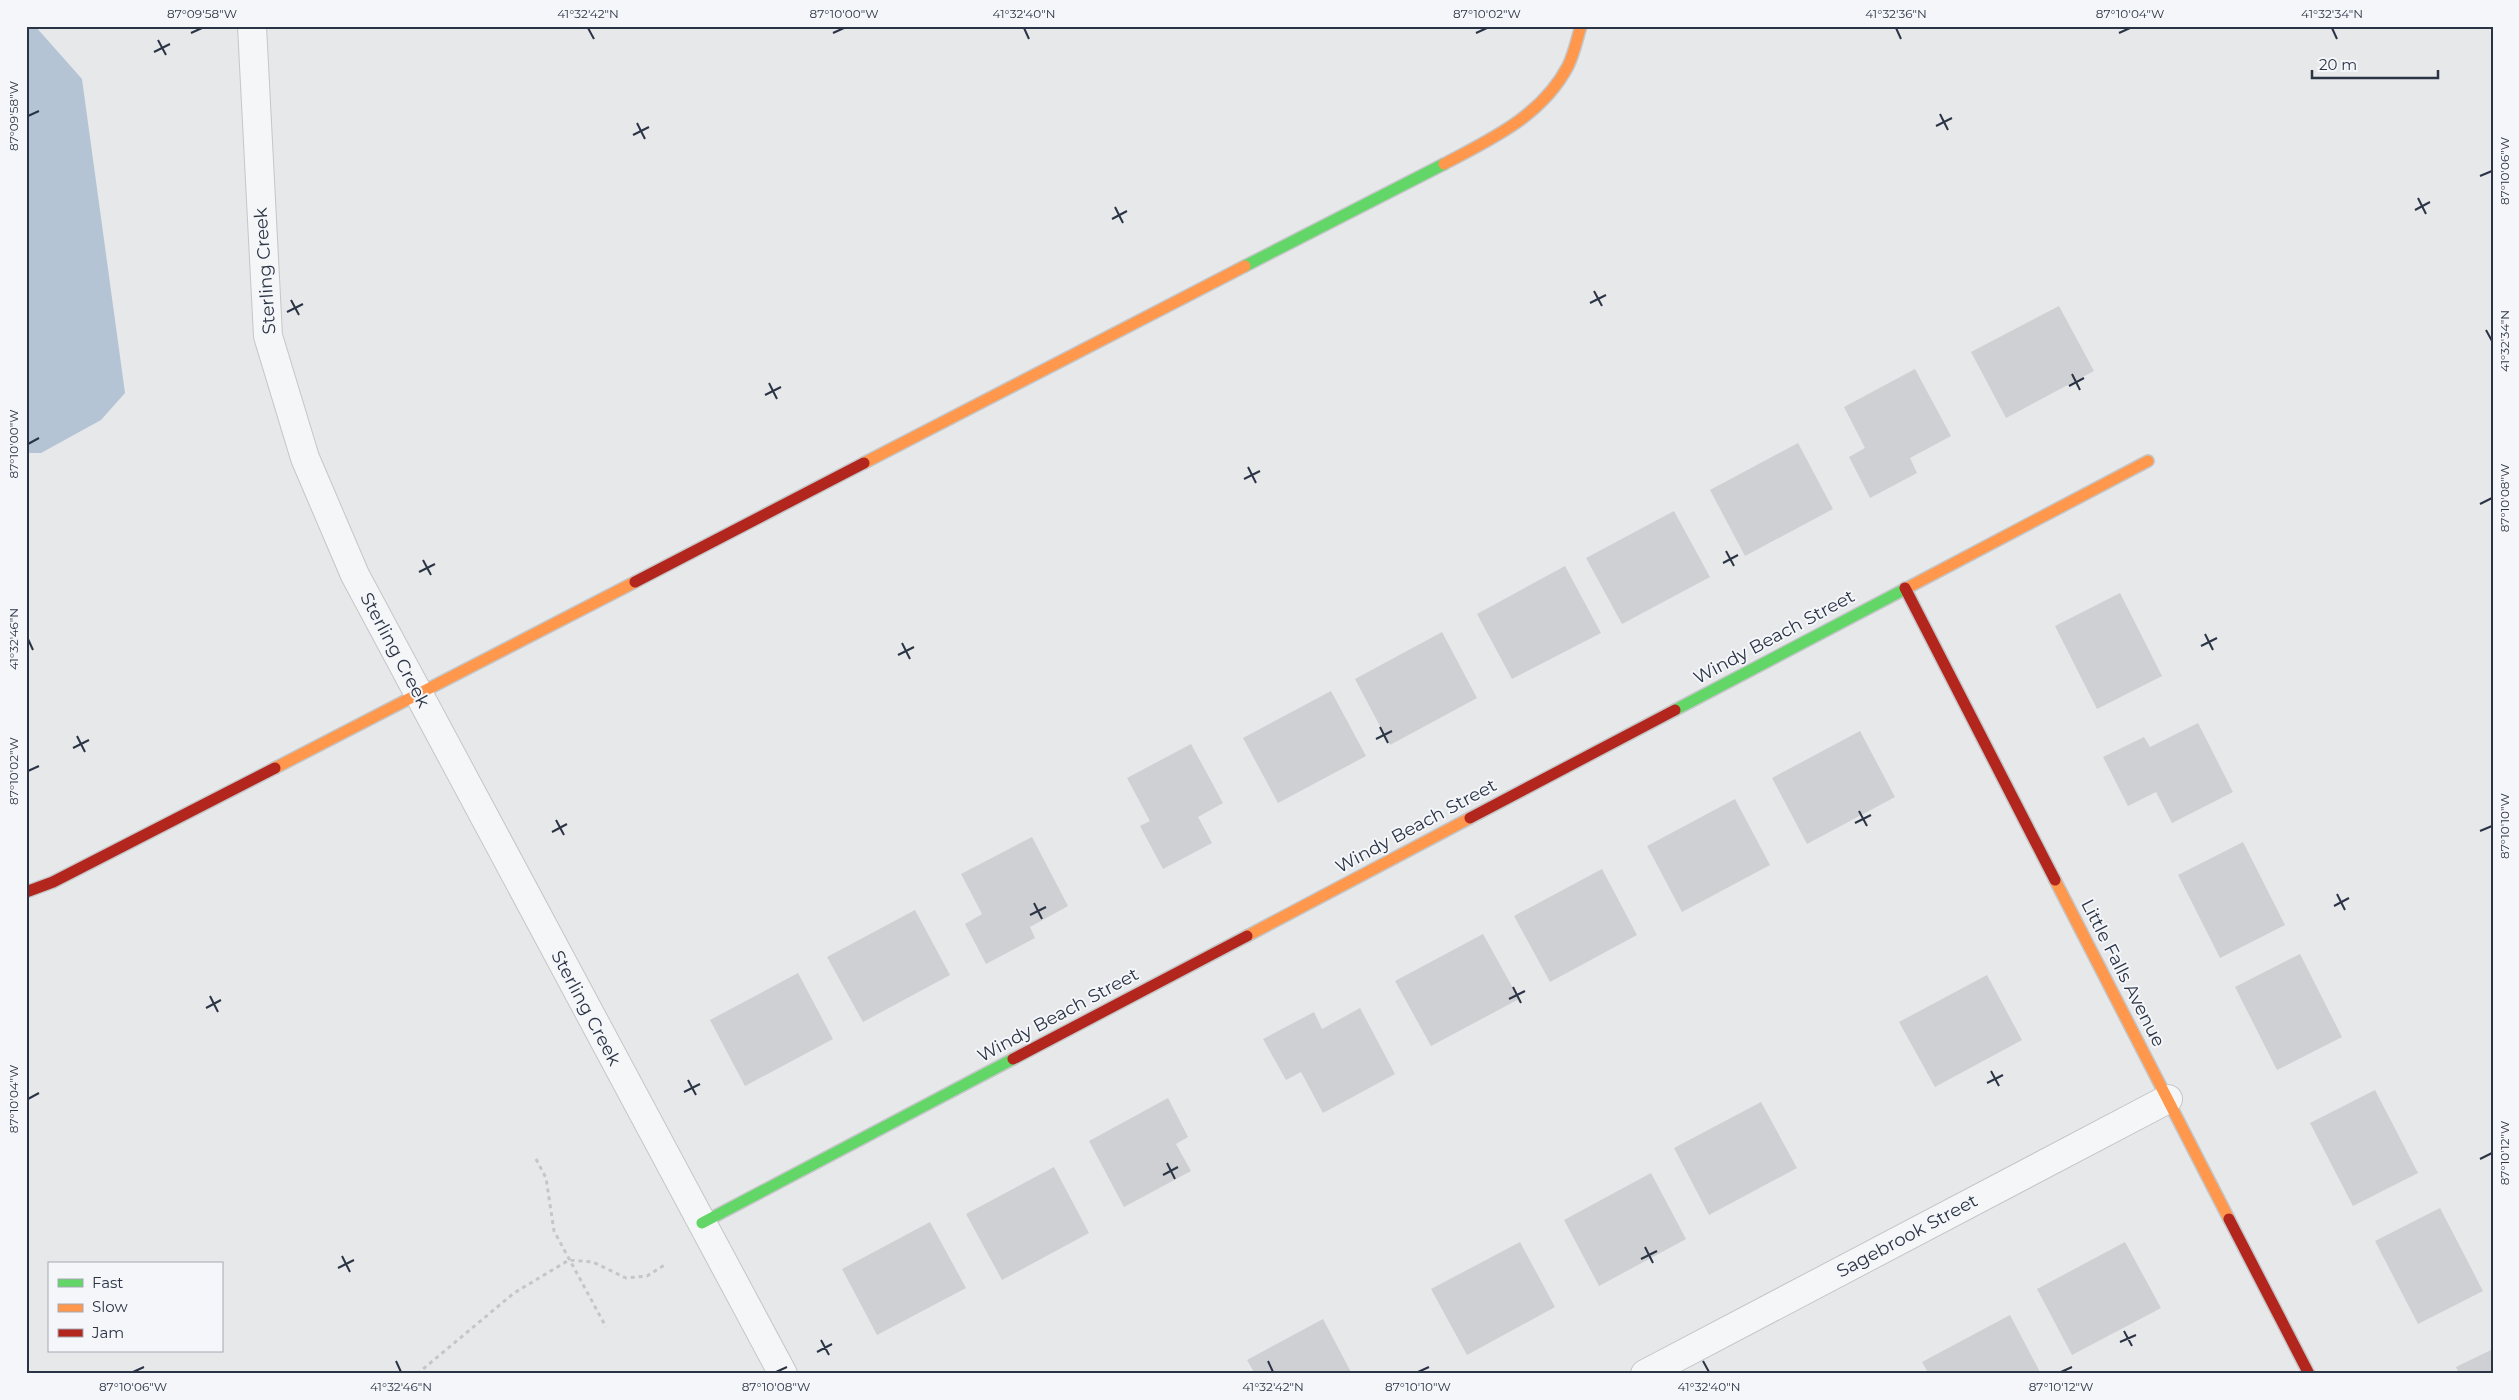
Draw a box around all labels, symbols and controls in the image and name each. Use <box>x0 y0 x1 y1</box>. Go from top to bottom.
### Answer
text: 87°09'58"W <box>167 6 237 21</box>
text: 41°32'42"N <box>557 6 619 21</box>
text: 87°10'00"W <box>810 6 878 21</box>
text: 41°32'40"N <box>993 6 1055 21</box>
text: 87°10'02"W <box>1453 6 1521 21</box>
text: 41°32'36"N <box>1865 6 1927 21</box>
text: 87°10'04"W <box>2096 6 2164 21</box>
text: 41°32'34"N <box>2301 6 2363 21</box>
scale bar <box>2312 48 2438 80</box>
text: 20 m <box>2319 55 2357 74</box>
text: 87°09'58"W <box>6 81 21 151</box>
text: 87°10'06"W <box>2497 137 2512 205</box>
street label: Sterling Creek <box>250 207 280 335</box>
text: 41°32'34"N <box>2497 310 2512 372</box>
text: 87°10'00"W <box>6 410 21 478</box>
text: 87°10'08"W <box>2497 464 2512 532</box>
street label: Windy Beach Street <box>1690 585 1858 689</box>
street label: Sterling Creek <box>355 589 435 711</box>
text: 41°32'46"N <box>6 608 21 670</box>
text: 87°10'02"W <box>6 737 21 805</box>
street label: Windy Beach Street <box>1332 774 1500 878</box>
text: 87°10'10"W <box>2497 793 2512 859</box>
street label: Little Falls Avenue <box>2076 895 2170 1051</box>
street label: Sterling Creek <box>546 947 626 1069</box>
street label: Windy Beach Street <box>974 963 1142 1067</box>
text: 87°10'04"W <box>6 1065 21 1133</box>
text: 87°10'12"W <box>2497 1121 2512 1185</box>
street label: Sagebrook Street <box>1833 1190 1981 1282</box>
legend <box>48 1262 222 1352</box>
text: Fast <box>92 1273 123 1292</box>
text: Slow <box>92 1297 128 1316</box>
text: Jam <box>91 1323 124 1342</box>
text: 87°10'06"W <box>99 1379 167 1394</box>
text: 41°32'46"N <box>370 1379 432 1394</box>
text: 87°10'08"W <box>742 1379 810 1394</box>
text: 41°32'42"N <box>1242 1379 1304 1394</box>
text: 87°10'10"W <box>1385 1379 1451 1394</box>
text: 41°32'40"N <box>1678 1379 1740 1394</box>
text: 87°10'12"W <box>2029 1379 2093 1394</box>

